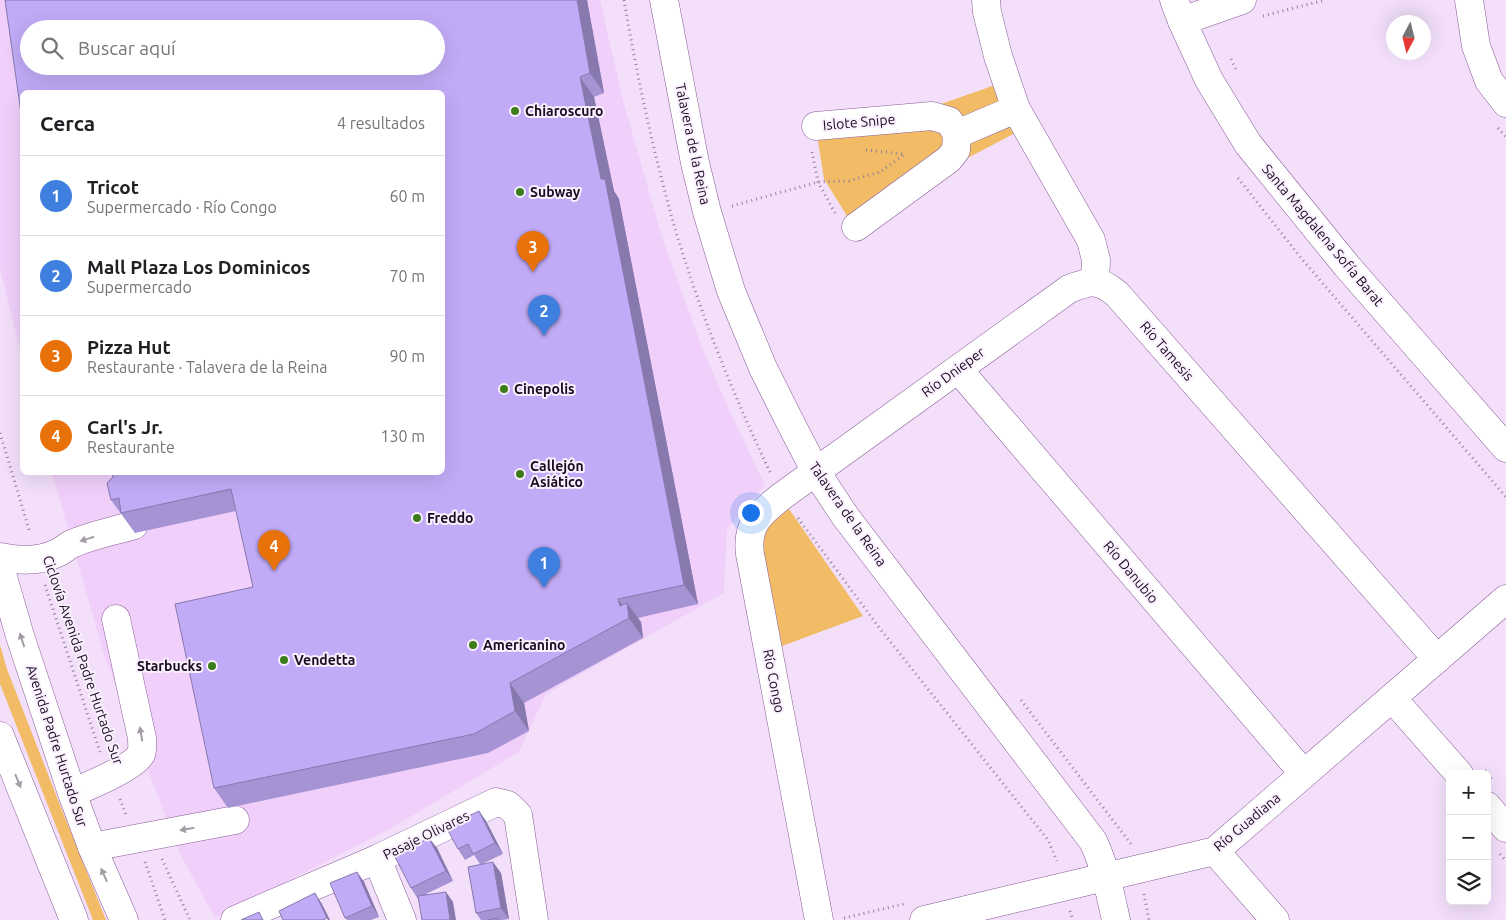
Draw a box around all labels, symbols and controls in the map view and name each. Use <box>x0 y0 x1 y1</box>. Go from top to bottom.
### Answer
north arrow <box>1386 15 1431 60</box>
search box <box>20 20 445 75</box>
icon: search <box>38 34 66 62</box>
text: Buscar aquí <box>78 37 176 59</box>
street label: Talavera de la Reina <box>672 82 714 206</box>
place label: Chiaroscuro <box>525 103 603 119</box>
marker: Chiaroscuro <box>509 105 521 117</box>
text: Cerca <box>40 111 95 135</box>
street label: Islote Snipe <box>822 111 896 133</box>
text: 4 resultados <box>337 114 425 132</box>
street label: Santa Magdalena Sofía Barat <box>1259 161 1387 310</box>
text: Tricot <box>87 176 139 198</box>
place label: Subway <box>530 184 581 200</box>
marker: Subway <box>514 186 526 198</box>
text: 1 <box>51 187 61 205</box>
text: 60 m <box>389 187 425 205</box>
text: Supermercado · Río Congo <box>87 198 277 216</box>
pin: 3 <box>517 231 549 272</box>
text: Mall Plaza Los Dominicos <box>87 256 311 278</box>
text: 2 <box>51 267 61 285</box>
text: 70 m <box>389 267 425 285</box>
text: Supermercado <box>87 278 192 296</box>
pin: 2 <box>528 295 560 336</box>
street label: Río Tamesis <box>1137 318 1197 384</box>
text: Pizza Hut <box>87 336 171 358</box>
street label: Río Dnieper <box>918 343 988 400</box>
text: 3 <box>51 347 61 365</box>
text: 90 m <box>389 347 425 365</box>
text: Restaurante · Talavera de la Reina <box>87 358 328 376</box>
place label: Cinepolis <box>514 381 575 397</box>
marker: Cinepolis <box>498 383 510 395</box>
text: Carl's Jr. <box>87 416 163 438</box>
text: 4 <box>51 427 61 445</box>
text: 130 m <box>380 427 425 445</box>
text: Restaurante <box>87 438 175 456</box>
place label: Callejón Asiático <box>530 458 584 490</box>
street label: Talavera de la Reina <box>806 459 890 569</box>
marker: Callejón Asiático <box>514 468 526 480</box>
your location <box>738 500 764 526</box>
place label: Freddo <box>427 510 474 526</box>
marker: Freddo <box>411 512 423 524</box>
pin: 4 <box>258 530 290 571</box>
one-way arrow <box>79 535 94 543</box>
street label: Río Danubio <box>1100 538 1162 606</box>
pin: 1 <box>528 547 560 588</box>
street label: Ciclovía Avenida Padre Hurtado Sur <box>39 553 127 767</box>
one-way arrow <box>17 632 25 647</box>
place label: Americanino <box>483 637 566 653</box>
marker: Americanino <box>467 639 479 651</box>
street label: Río Congo <box>760 648 788 714</box>
place label: Vendetta <box>294 652 355 668</box>
marker: Vendetta <box>278 654 290 666</box>
place label: Starbucks <box>137 658 202 674</box>
marker: Starbucks <box>206 660 218 672</box>
street label: Avenida Padre Hurtado Sur <box>23 663 91 829</box>
one-way arrow <box>136 726 144 742</box>
map controls <box>1446 770 1491 905</box>
button: + <box>1446 770 1491 815</box>
one-way arrow <box>14 774 22 789</box>
street label: Río Guadiana <box>1210 790 1284 854</box>
street label: Pasaje Olivares <box>380 807 472 863</box>
button: − <box>1446 815 1491 860</box>
one-way arrow <box>178 825 194 833</box>
button: layers <box>1446 860 1491 905</box>
one-way arrow <box>100 868 108 882</box>

